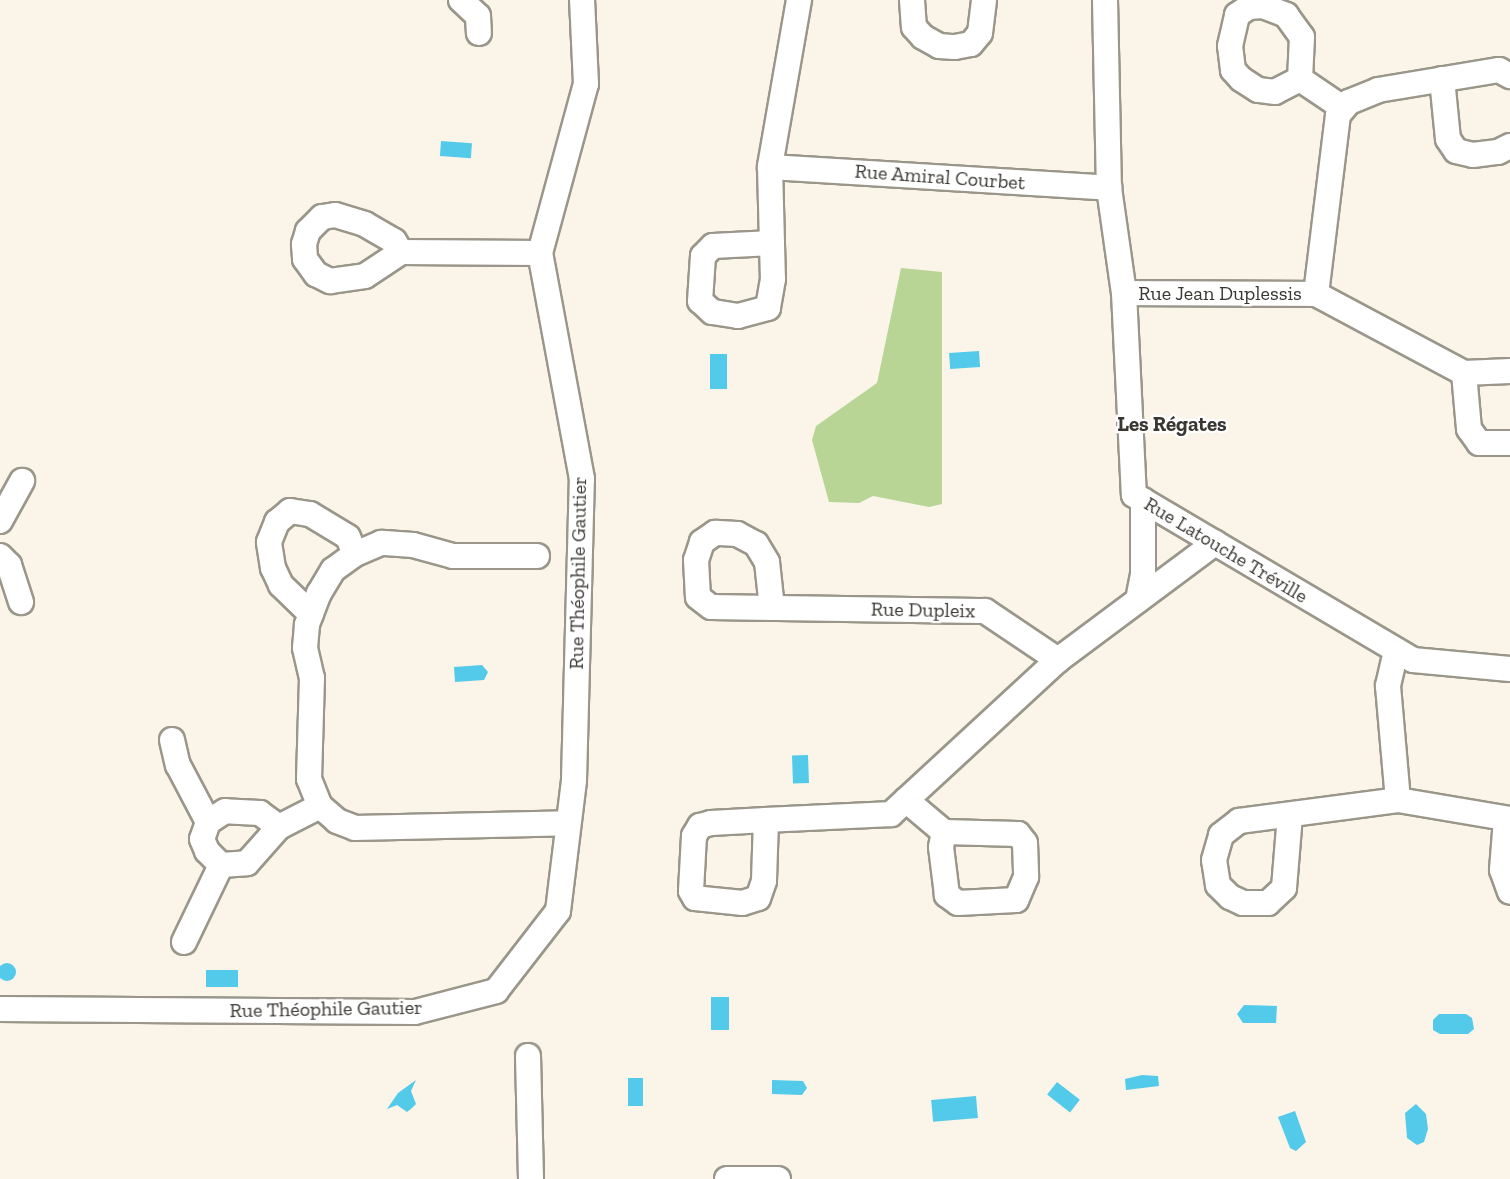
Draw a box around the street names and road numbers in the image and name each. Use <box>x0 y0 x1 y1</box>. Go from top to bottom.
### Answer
street label: Rue Amiral Courbet <box>854 159 1026 195</box>
street label: Rue Jean Duplessis <box>1138 281 1302 305</box>
street label: Rue Théophile Gautier <box>564 476 592 670</box>
street label: Rue Latouche Tréville <box>1140 492 1312 608</box>
street label: Rue Dupleix <box>871 597 975 623</box>
street label: Rue Théophile Gautier <box>229 995 423 1023</box>

